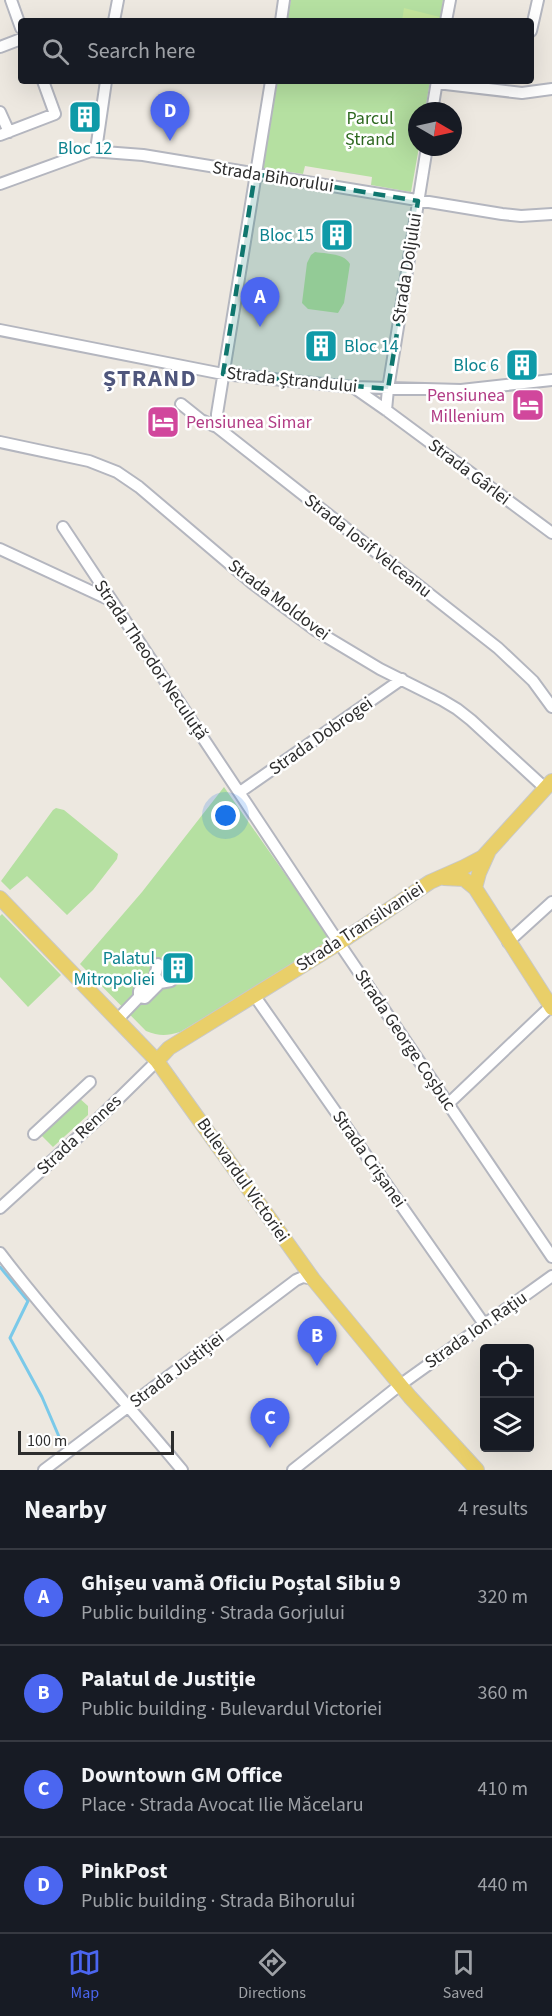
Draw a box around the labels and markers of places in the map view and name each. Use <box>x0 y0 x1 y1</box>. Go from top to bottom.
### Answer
pin: D <box>150 92 190 141</box>
building icon: Bloc 12 <box>67 99 103 135</box>
place label: Bloc 12 <box>58 136 112 161</box>
building icon: Bloc 15 <box>319 217 355 253</box>
place label: Bloc 15 <box>259 223 314 248</box>
pin: A <box>240 278 280 327</box>
building icon: Bloc 14 <box>303 328 339 364</box>
place label: Bloc 14 <box>344 334 399 359</box>
building icon: Bloc 6 <box>504 347 540 383</box>
place label: Bloc 6 <box>453 353 499 378</box>
place label: Pensiunea Millenium <box>427 383 505 429</box>
hotel icon: Pensiunea Millenium <box>510 387 546 423</box>
hotel icon: Pensiunea Simar <box>145 404 181 440</box>
place label: Pensiunea Simar <box>186 410 313 435</box>
place label: Palatul Mitropoliei <box>73 946 155 992</box>
building icon: Palatul Mitropoliei <box>160 950 196 986</box>
pin: B <box>298 1316 336 1366</box>
pin: C <box>250 1398 290 1448</box>

